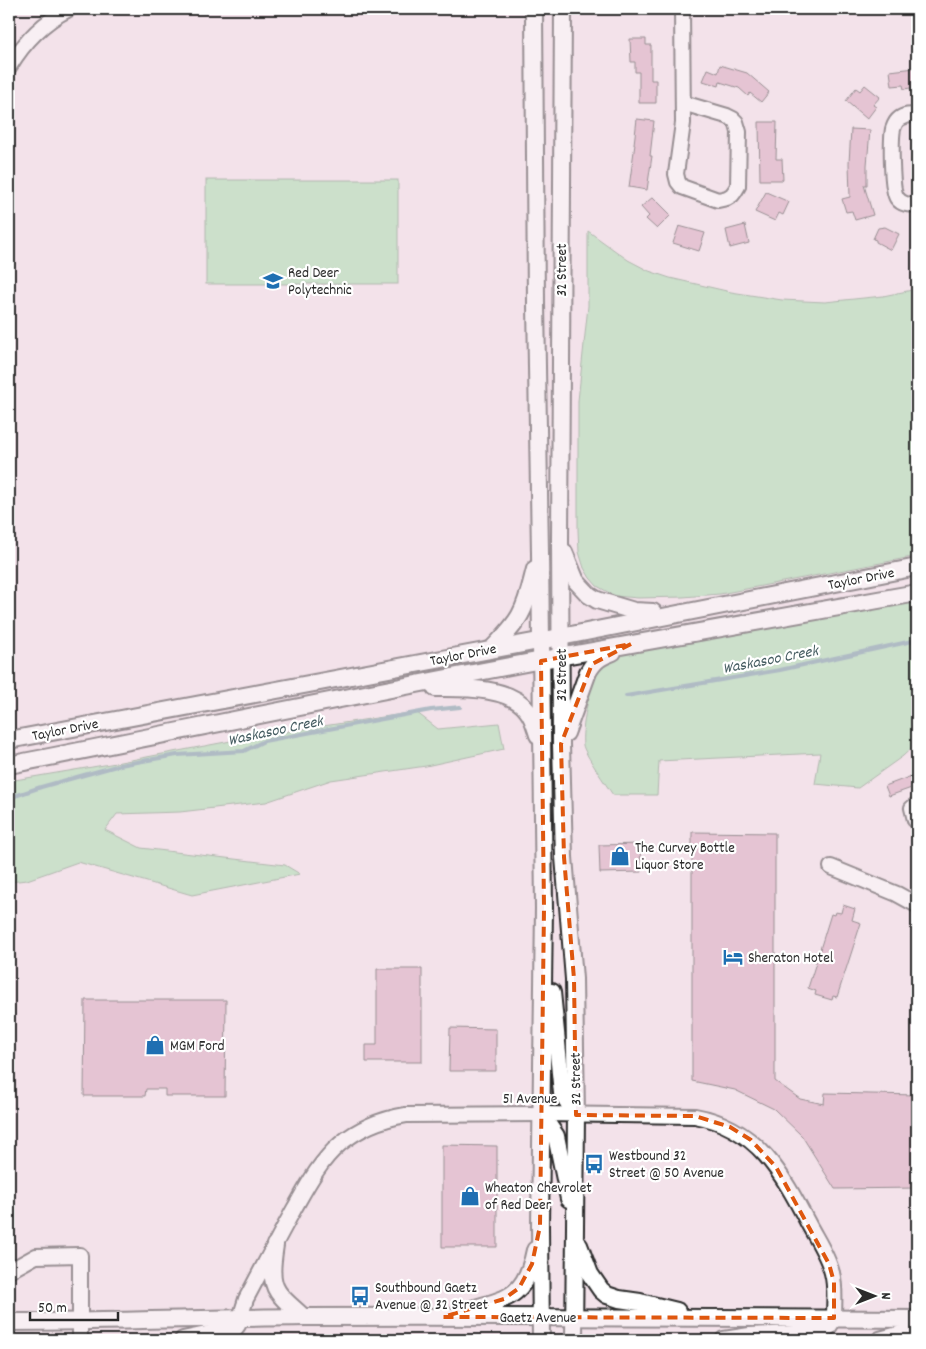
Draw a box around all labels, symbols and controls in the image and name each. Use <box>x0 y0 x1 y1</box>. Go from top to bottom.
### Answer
street label: 32 Street <box>552 243 574 297</box>
place label: Red Deer Polytechnic <box>288 263 352 302</box>
school or university icon: Red Deer Polytechnic <box>262 270 284 292</box>
street label: Taylor Drive <box>826 563 897 597</box>
street label: Taylor Drive <box>428 639 499 673</box>
water label: Waskasoo Creek <box>721 640 822 681</box>
street label: 32 Street <box>552 648 574 702</box>
water label: Waskasoo Creek <box>226 710 327 753</box>
street label: Taylor Drive <box>30 714 101 748</box>
place label: The Curvey Bottle Liquor Store <box>635 838 735 877</box>
shop icon: The Curvey Bottle Liquor Store <box>609 845 631 867</box>
hotel icon: Sheraton Hotel <box>722 946 744 968</box>
place label: Sheraton Hotel <box>748 948 834 970</box>
shop icon: MGM Ford <box>144 1034 166 1056</box>
place label: MGM Ford <box>170 1036 225 1058</box>
street label: 32 Street <box>566 1052 588 1106</box>
street label: 51 Avenue <box>503 1089 558 1111</box>
place label: Westbound 32 Street @ 50 Avenue <box>609 1146 724 1185</box>
bus stop icon: Westbound 32 Street @ 50 Avenue <box>583 1153 605 1175</box>
place label: Wheaton Chevrolet of Red Deer <box>485 1178 592 1217</box>
shop icon: Wheaton Chevrolet of Red Deer <box>459 1185 481 1207</box>
north arrow <box>848 1272 898 1322</box>
place label: Southbound Gaetz Avenue @ 32 Street <box>375 1278 488 1317</box>
bus stop icon: Southbound Gaetz Avenue @ 32 Street <box>349 1285 371 1307</box>
scale bar <box>30 1289 118 1321</box>
text: N <box>875 1293 895 1300</box>
text: 50 m <box>38 1298 67 1320</box>
street label: Gaetz Avenue <box>500 1308 577 1330</box>

